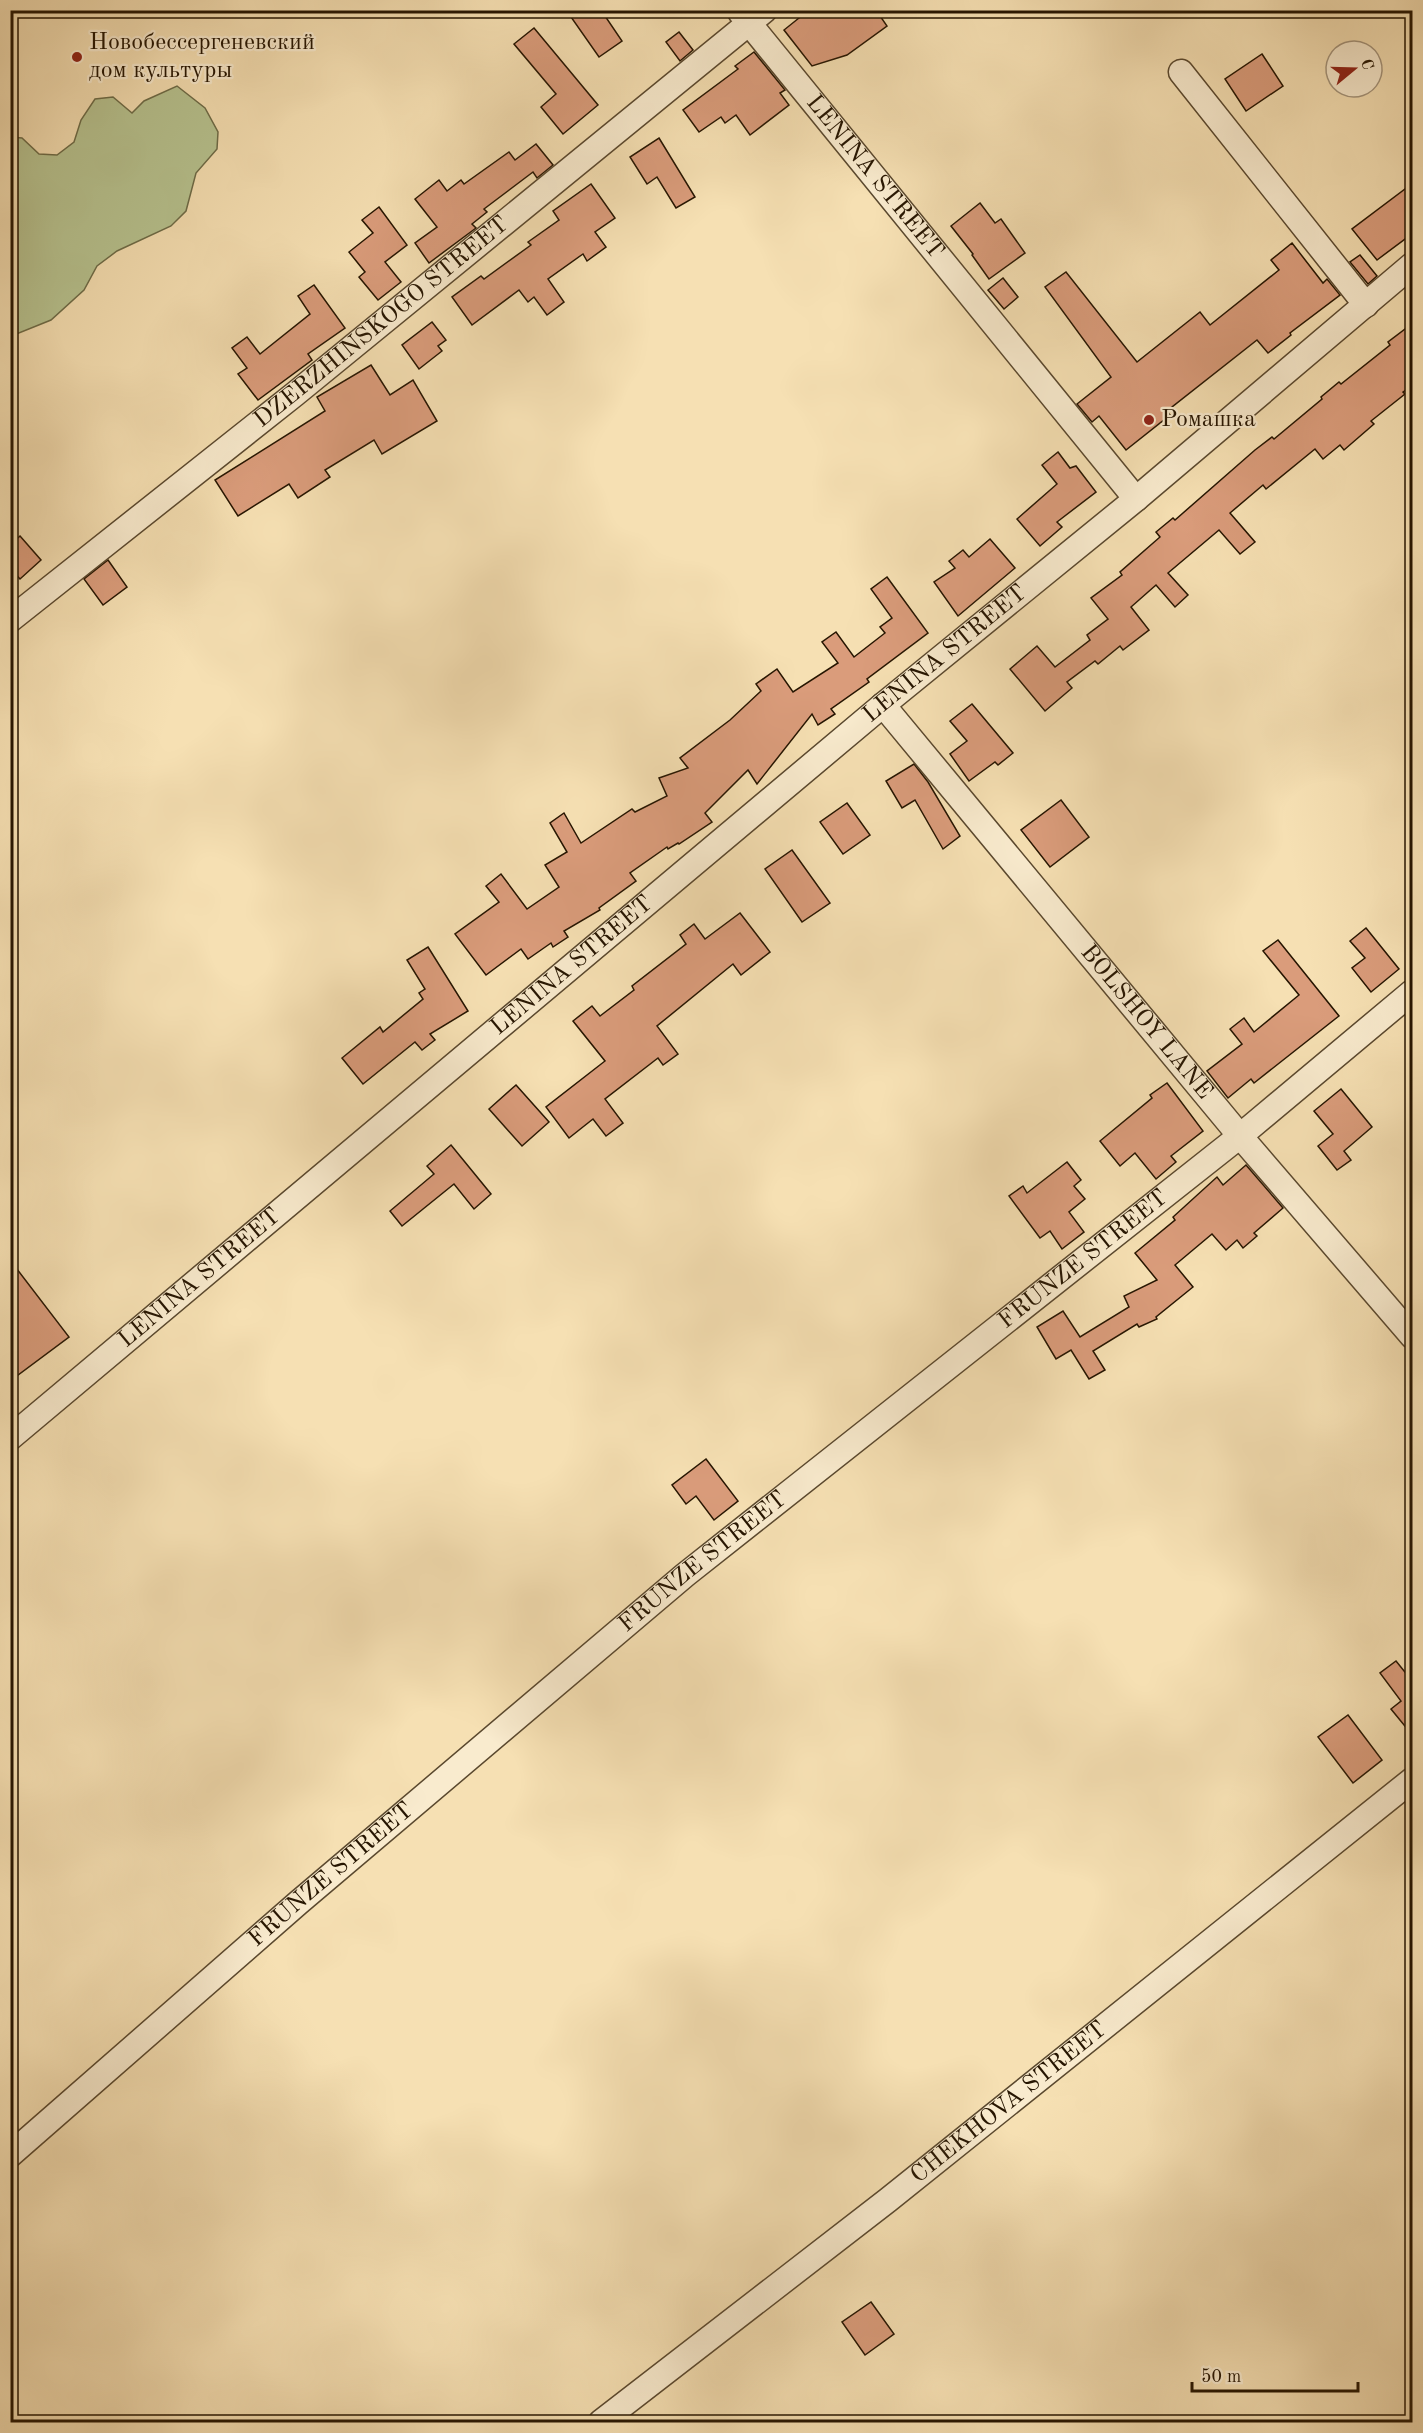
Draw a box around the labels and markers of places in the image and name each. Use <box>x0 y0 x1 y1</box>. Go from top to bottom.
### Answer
place label: Новобессергеневский дом культуры <box>89 31 315 83</box>
marker: Новобессергеневский дом культуры <box>70 50 84 64</box>
place label: Ромашка <box>1161 408 1256 432</box>
marker: Ромашка <box>1142 413 1156 427</box>

